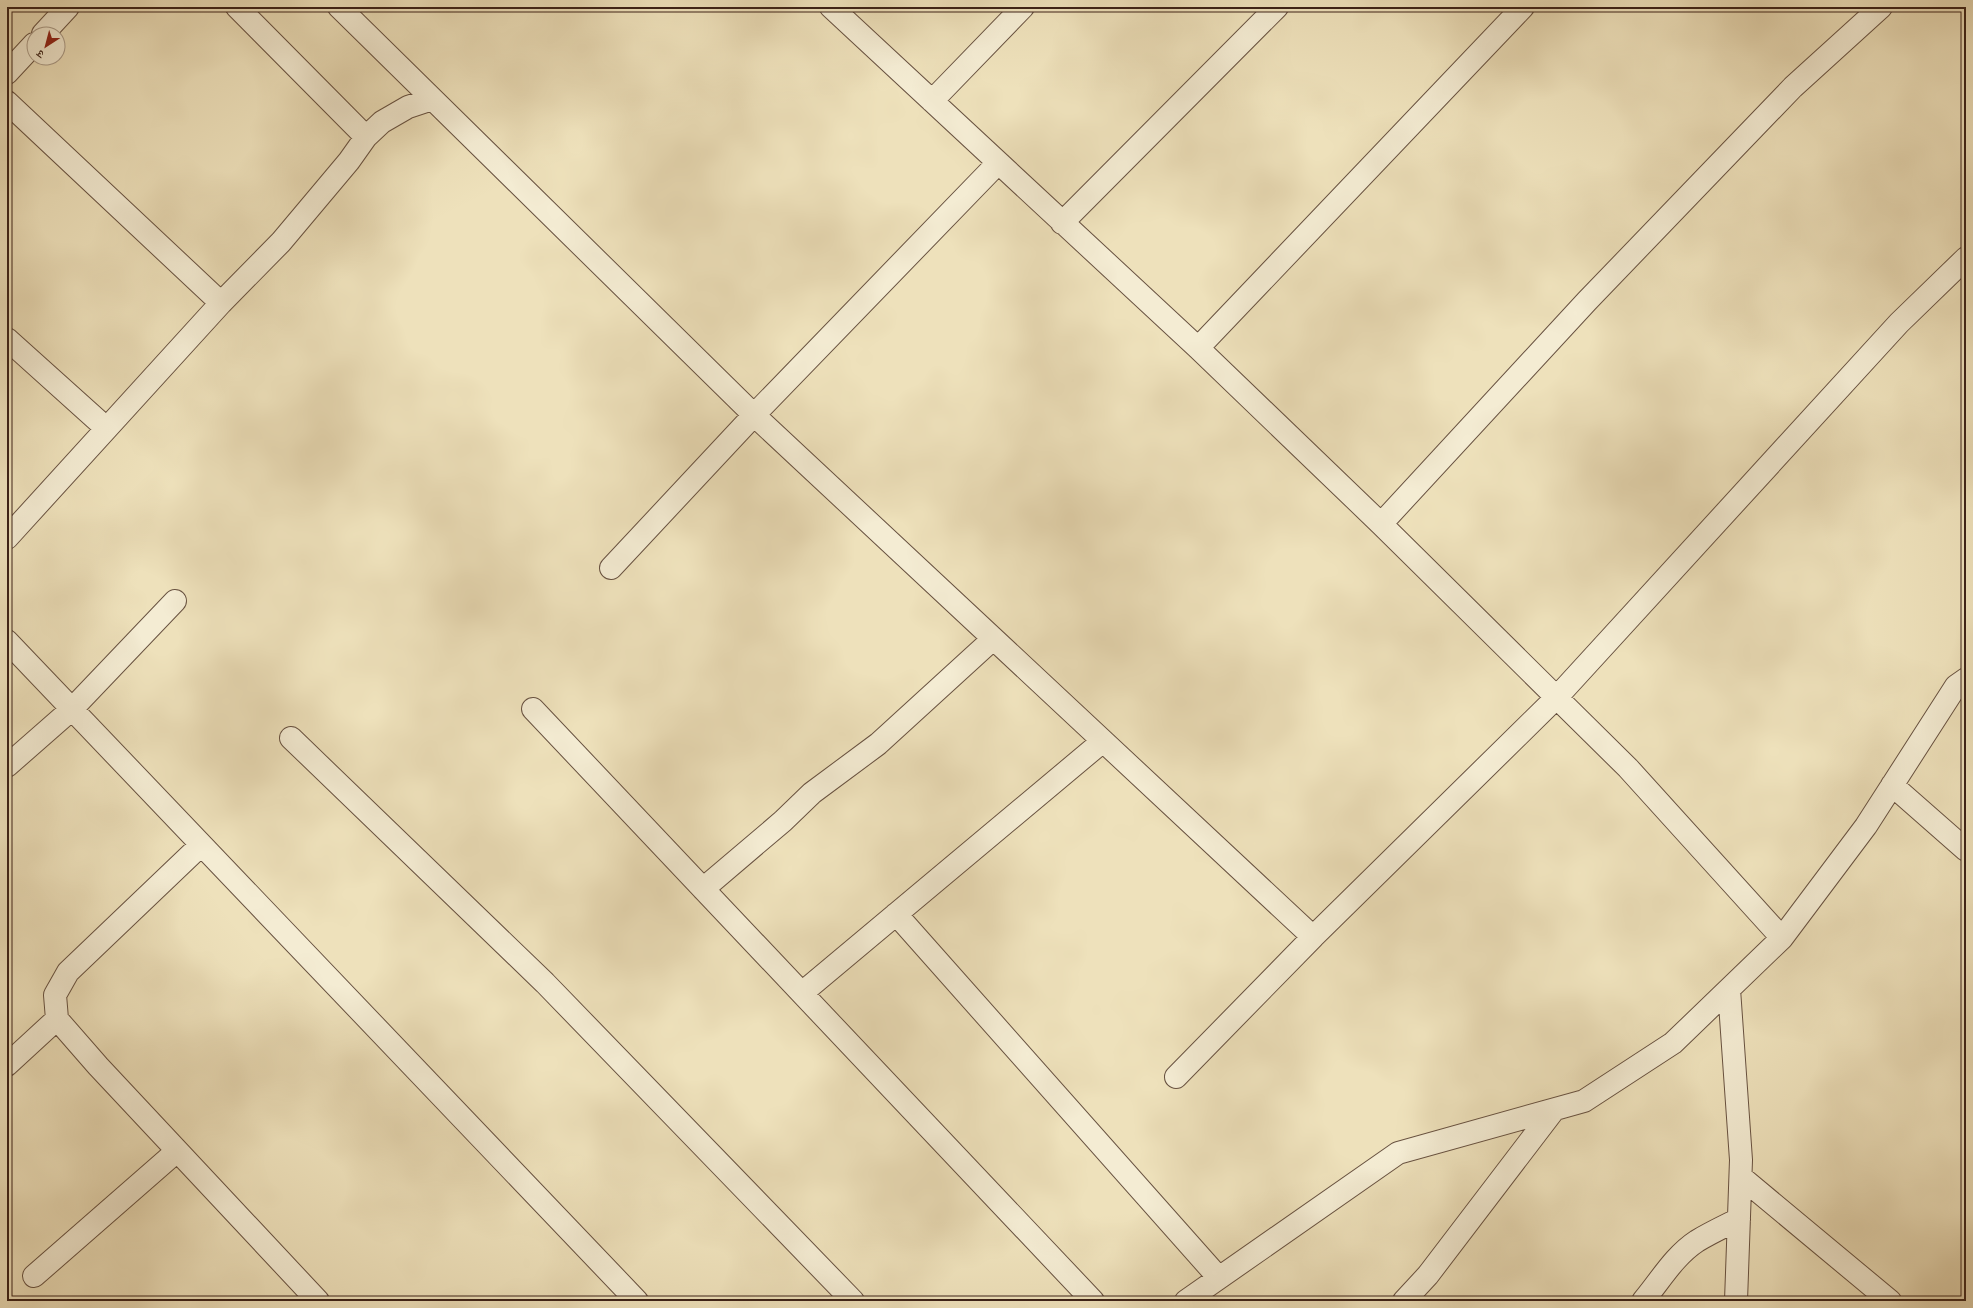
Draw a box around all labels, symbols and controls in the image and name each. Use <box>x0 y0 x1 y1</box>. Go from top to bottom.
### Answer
north arrow <box>26 26 66 66</box>
text: उ <box>32 45 48 63</box>

